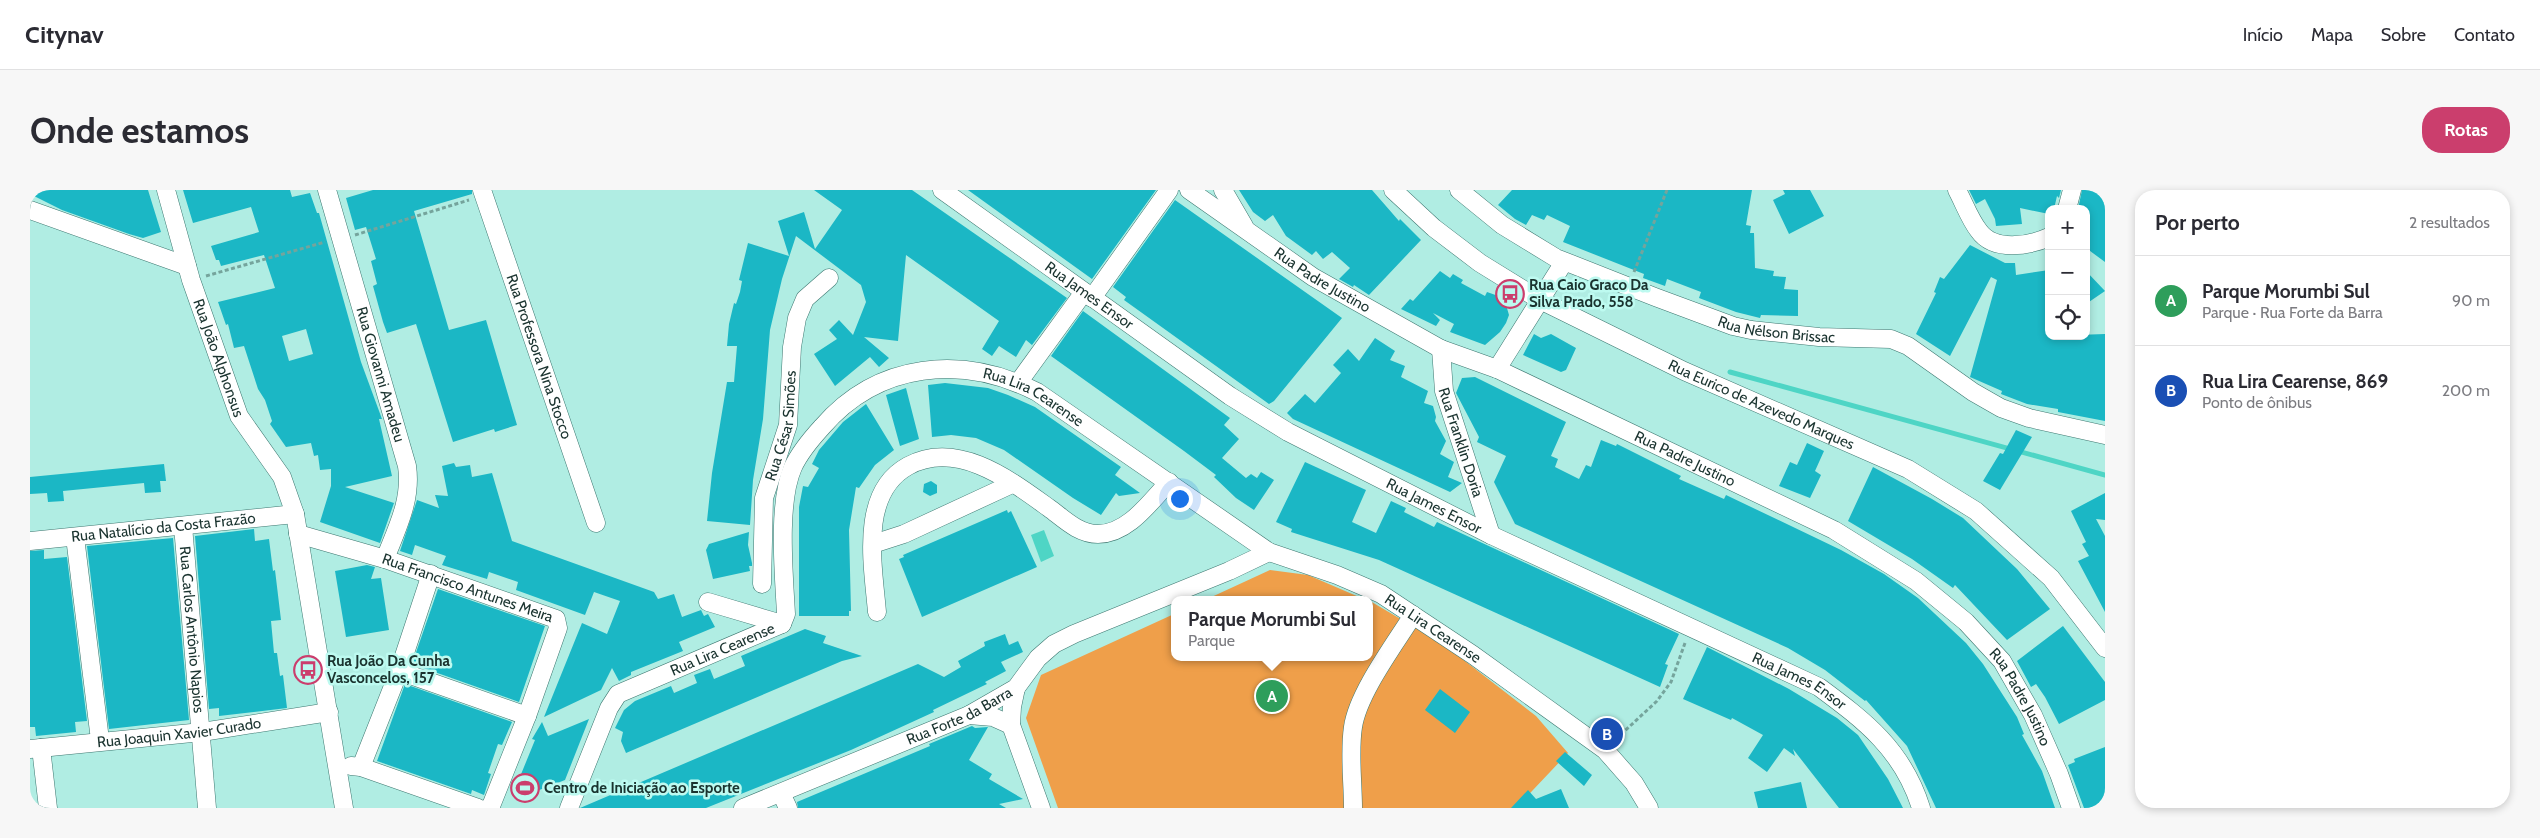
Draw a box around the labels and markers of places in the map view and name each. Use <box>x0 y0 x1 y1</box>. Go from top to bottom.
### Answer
place label: Rua Caio Graco Da Silva Prado, 558 <box>1529 276 1649 311</box>
bus stop icon: Rua Caio Graco Da Silva Prado, 558 <box>1495 279 1525 309</box>
place label: Rua João Da Cunha Vasconcelos, 157 <box>327 652 451 687</box>
bus stop icon: Rua João Da Cunha Vasconcelos, 157 <box>293 655 323 685</box>
pin: A <box>1256 677 1288 715</box>
pin: B <box>1591 715 1623 753</box>
sports icon: Centro de Iniciação ao Esporte <box>510 773 540 803</box>
place label: Centro de Iniciação ao Esporte <box>544 779 740 797</box>

